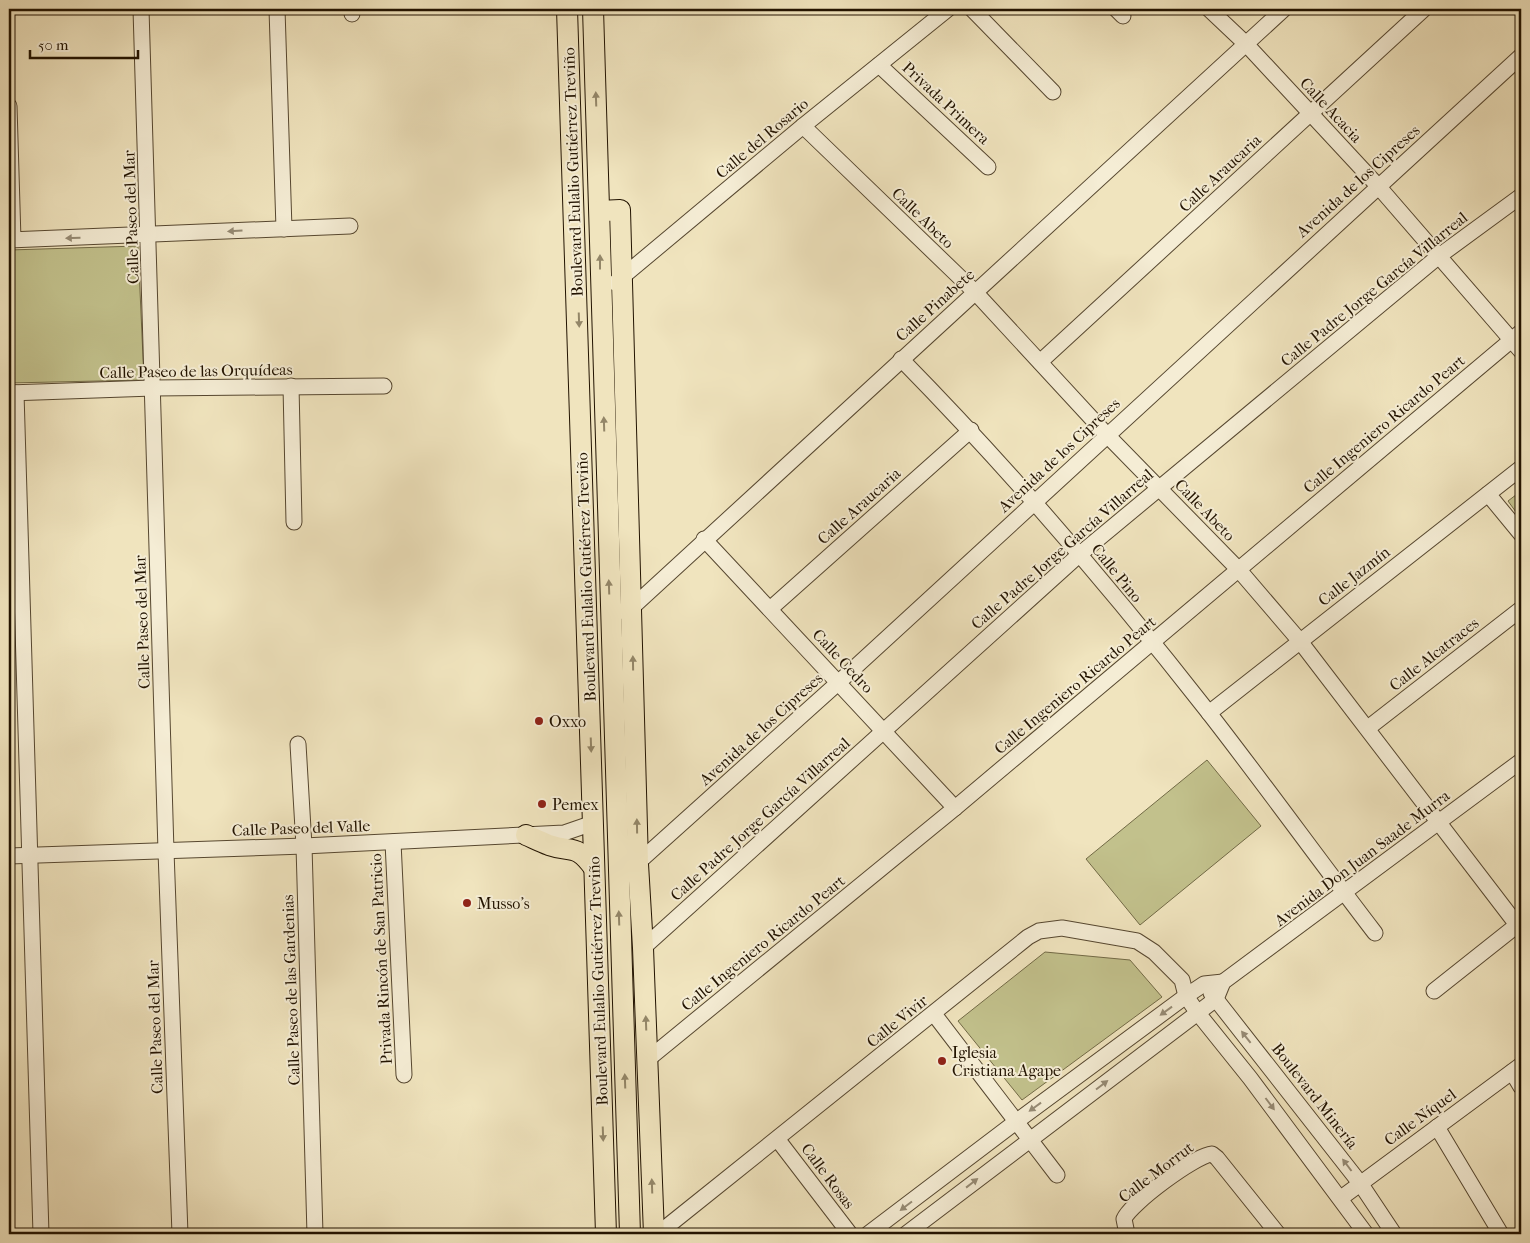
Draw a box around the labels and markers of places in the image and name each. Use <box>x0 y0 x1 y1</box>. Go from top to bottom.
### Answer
place label: Oxxo <box>549 712 586 731</box>
marker: Oxxo <box>533 715 545 727</box>
place label: Pemex <box>552 795 599 814</box>
marker: Pemex <box>536 798 548 810</box>
place label: Musso's <box>477 894 530 913</box>
marker: Musso's <box>461 897 473 909</box>
place label: Iglesia Cristiana Agape <box>952 1043 1061 1080</box>
marker: Iglesia Cristiana Agape <box>936 1055 948 1067</box>

